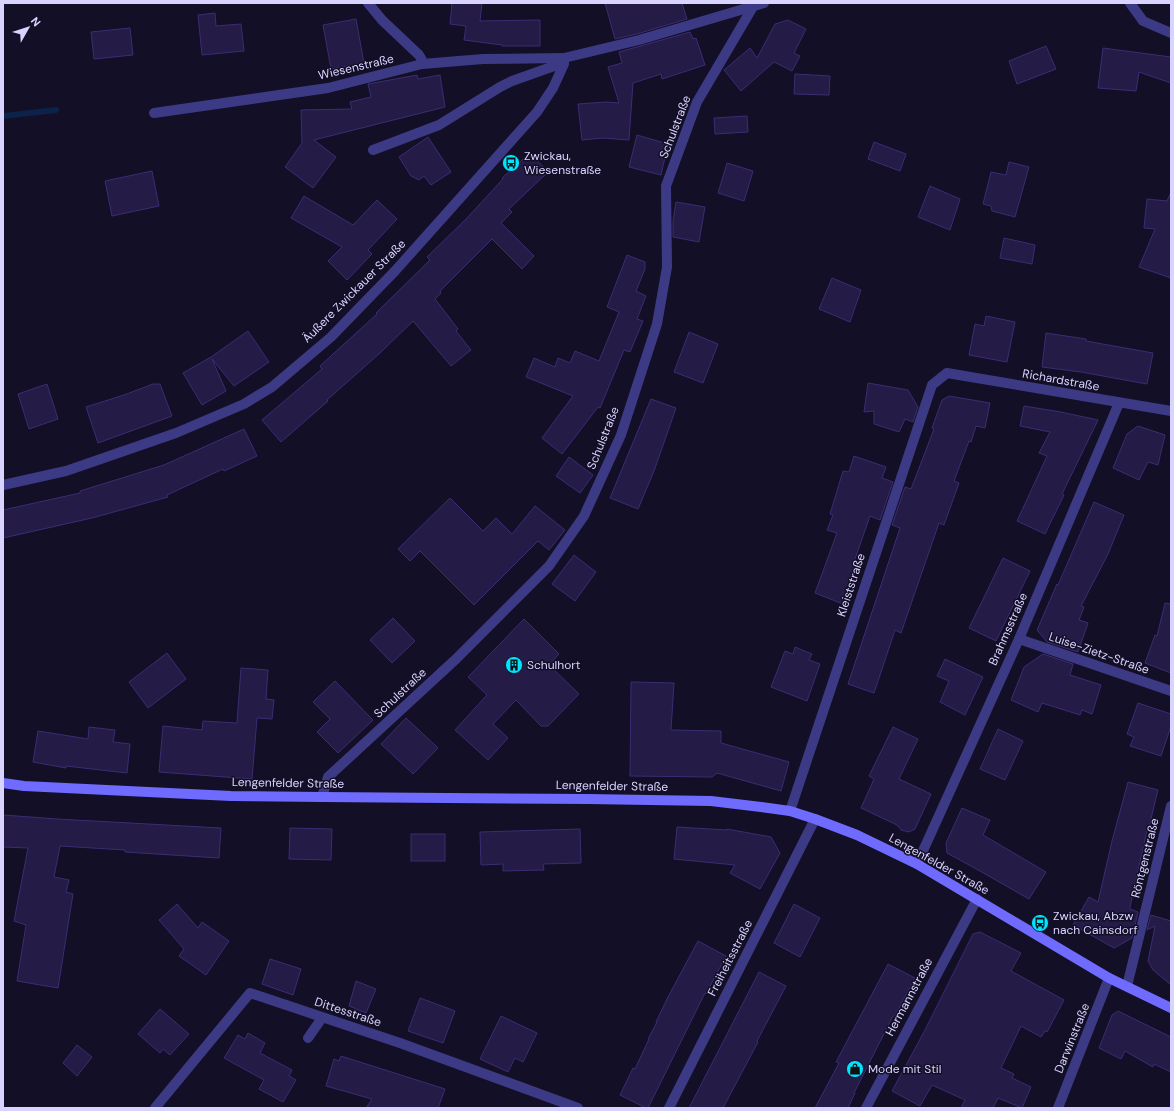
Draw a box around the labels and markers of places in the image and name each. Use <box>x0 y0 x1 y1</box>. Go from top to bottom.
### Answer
place label: Zwickau, Wiesenstraße <box>524 148 601 178</box>
bus stop icon: Zwickau, Wiesenstraße <box>501 153 521 173</box>
building icon: Schulhort <box>504 655 524 675</box>
place label: Schulhort <box>527 657 581 673</box>
place label: Zwickau, Abzw nach Cainsdorf <box>1053 908 1137 938</box>
bus stop icon: Zwickau, Abzw nach Cainsdorf <box>1030 913 1050 933</box>
shop icon: Mode mit Stil <box>845 1059 865 1079</box>
place label: Mode mit Stil <box>868 1061 941 1077</box>

